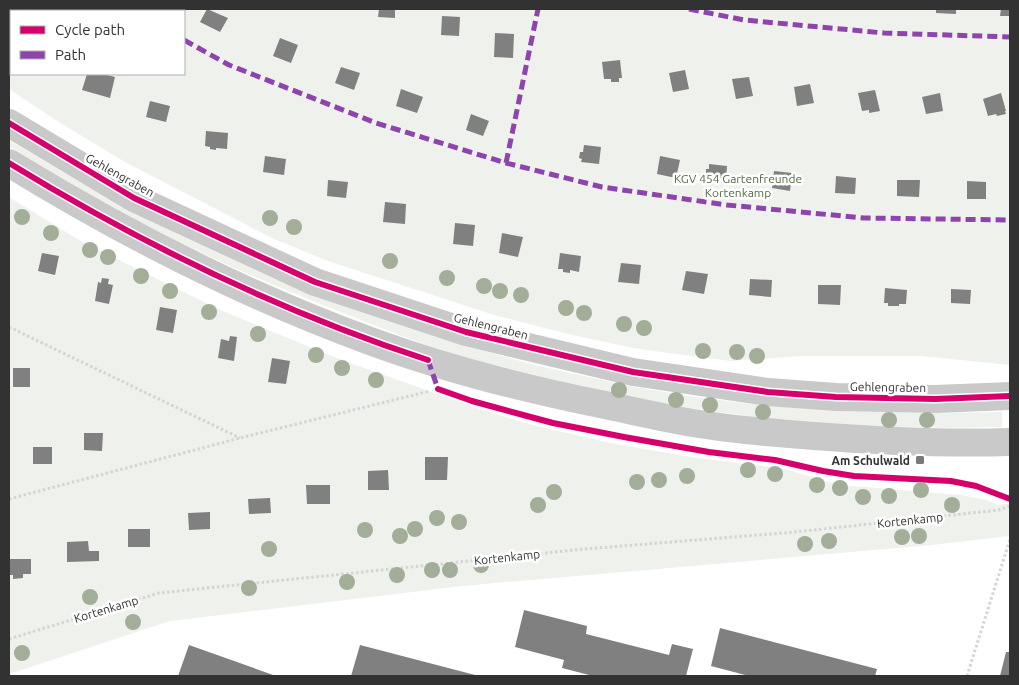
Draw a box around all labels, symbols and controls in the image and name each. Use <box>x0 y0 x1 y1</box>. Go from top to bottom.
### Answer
legend <box>10 10 185 75</box>
text: Cycle path <box>55 21 125 38</box>
text: Path <box>55 46 86 63</box>
street label: Gehlengraben <box>84 151 156 199</box>
park label: KGV 454 Gartenfreunde Kortenkamp <box>674 172 802 199</box>
street label: Gehlengraben <box>452 310 530 342</box>
street label: Gehlengraben <box>850 380 926 394</box>
place label: Am Schulwald <box>831 454 910 467</box>
marker: Am Schulwald <box>914 454 926 466</box>
street label: Kortenkamp <box>876 510 944 530</box>
street label: Kortenkamp <box>473 547 541 567</box>
street label: Kortenkamp <box>72 593 140 625</box>

